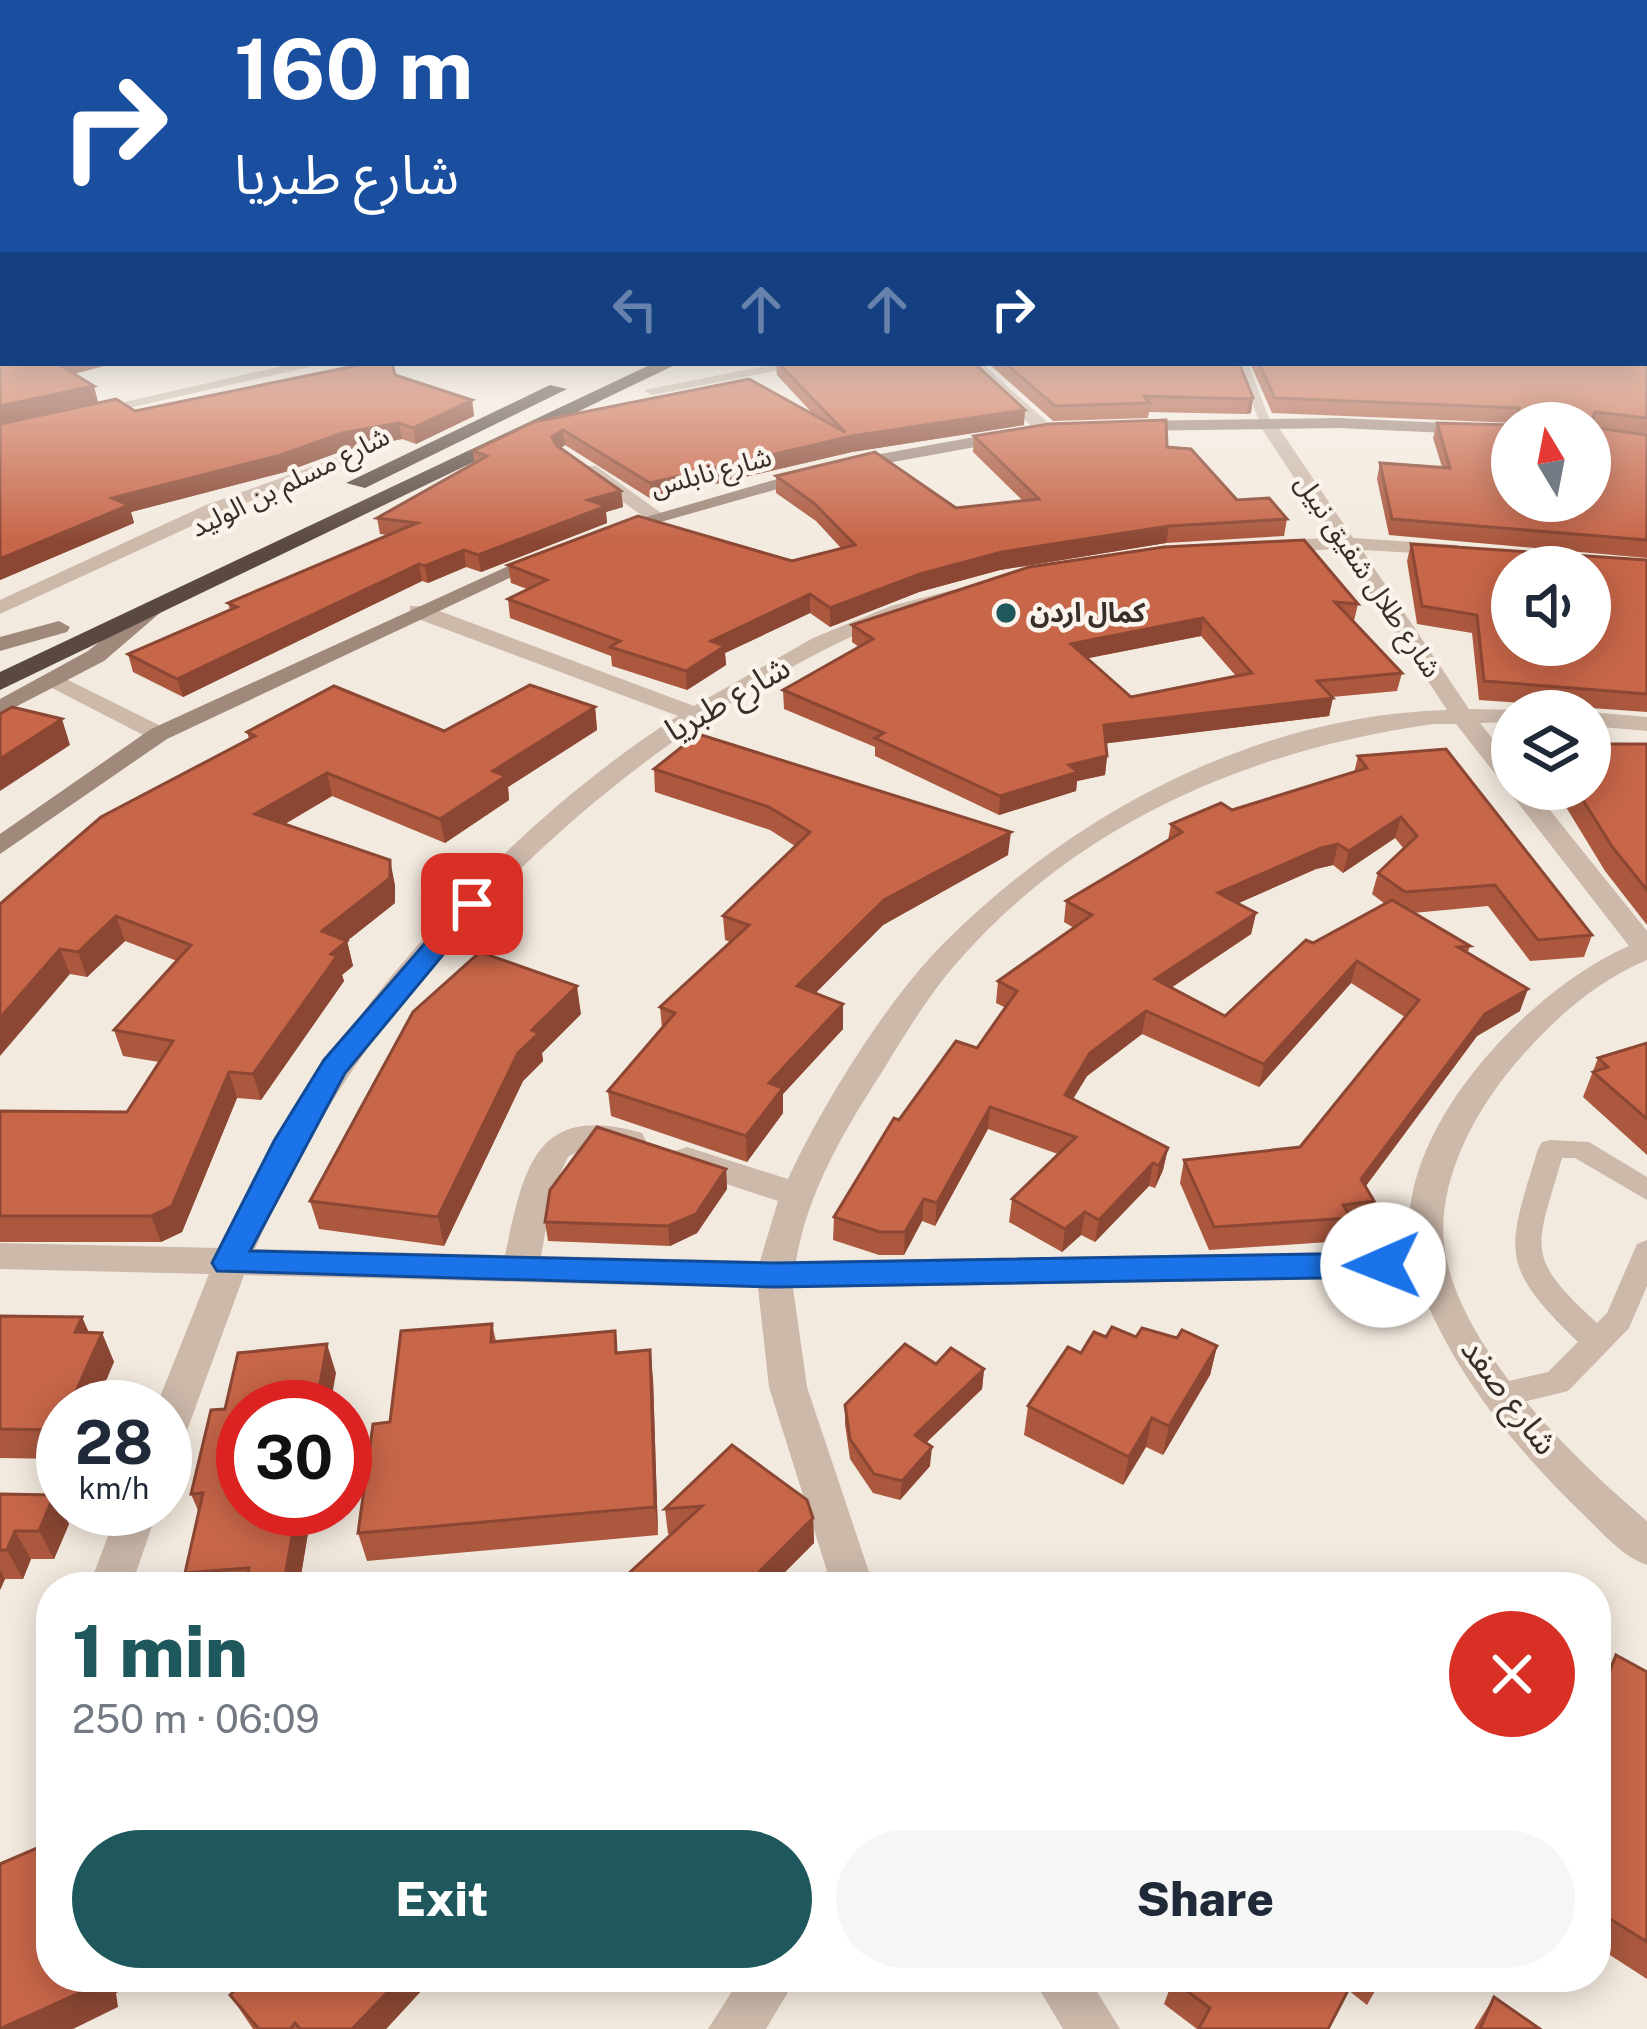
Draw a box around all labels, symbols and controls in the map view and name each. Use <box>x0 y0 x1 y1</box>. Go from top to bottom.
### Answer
text: 160 m <box>234 19 473 118</box>
icon: right <box>36 48 192 204</box>
text: شارع طبريا <box>234 143 459 206</box>
icon: left <box>602 276 668 342</box>
icon: ahead <box>728 276 794 342</box>
icon: ahead <box>854 276 920 342</box>
icon: right <box>980 276 1046 342</box>
north arrow <box>1491 402 1611 522</box>
map controls <box>1491 402 1611 810</box>
street label: شارع مسلم بن الوليد <box>185 419 397 549</box>
street label: شارع نابلس <box>647 440 776 507</box>
street label: شارع طلال شفيق نبيل <box>1285 468 1449 686</box>
button: sound <box>1491 546 1611 666</box>
place label: كمال اردن <box>1030 596 1146 629</box>
marker: كمال اردن <box>993 600 1019 626</box>
street label: شارع طبريا <box>658 647 799 754</box>
button: layers <box>1491 690 1611 810</box>
pin <box>421 853 523 955</box>
icon: arrive <box>439 871 505 937</box>
position arrow <box>1320 1202 1446 1328</box>
street label: شارع صفد <box>1449 1330 1566 1465</box>
speed limit sign: 30 <box>216 1380 372 1536</box>
text: 28 <box>75 1407 153 1478</box>
text: km/h <box>79 1470 149 1506</box>
text: 1 min <box>72 1609 248 1693</box>
button: close <box>1449 1611 1575 1737</box>
text: 250 m · 06:09 <box>72 1696 320 1742</box>
button: Exit <box>72 1830 812 1968</box>
button: Share <box>836 1830 1575 1968</box>

